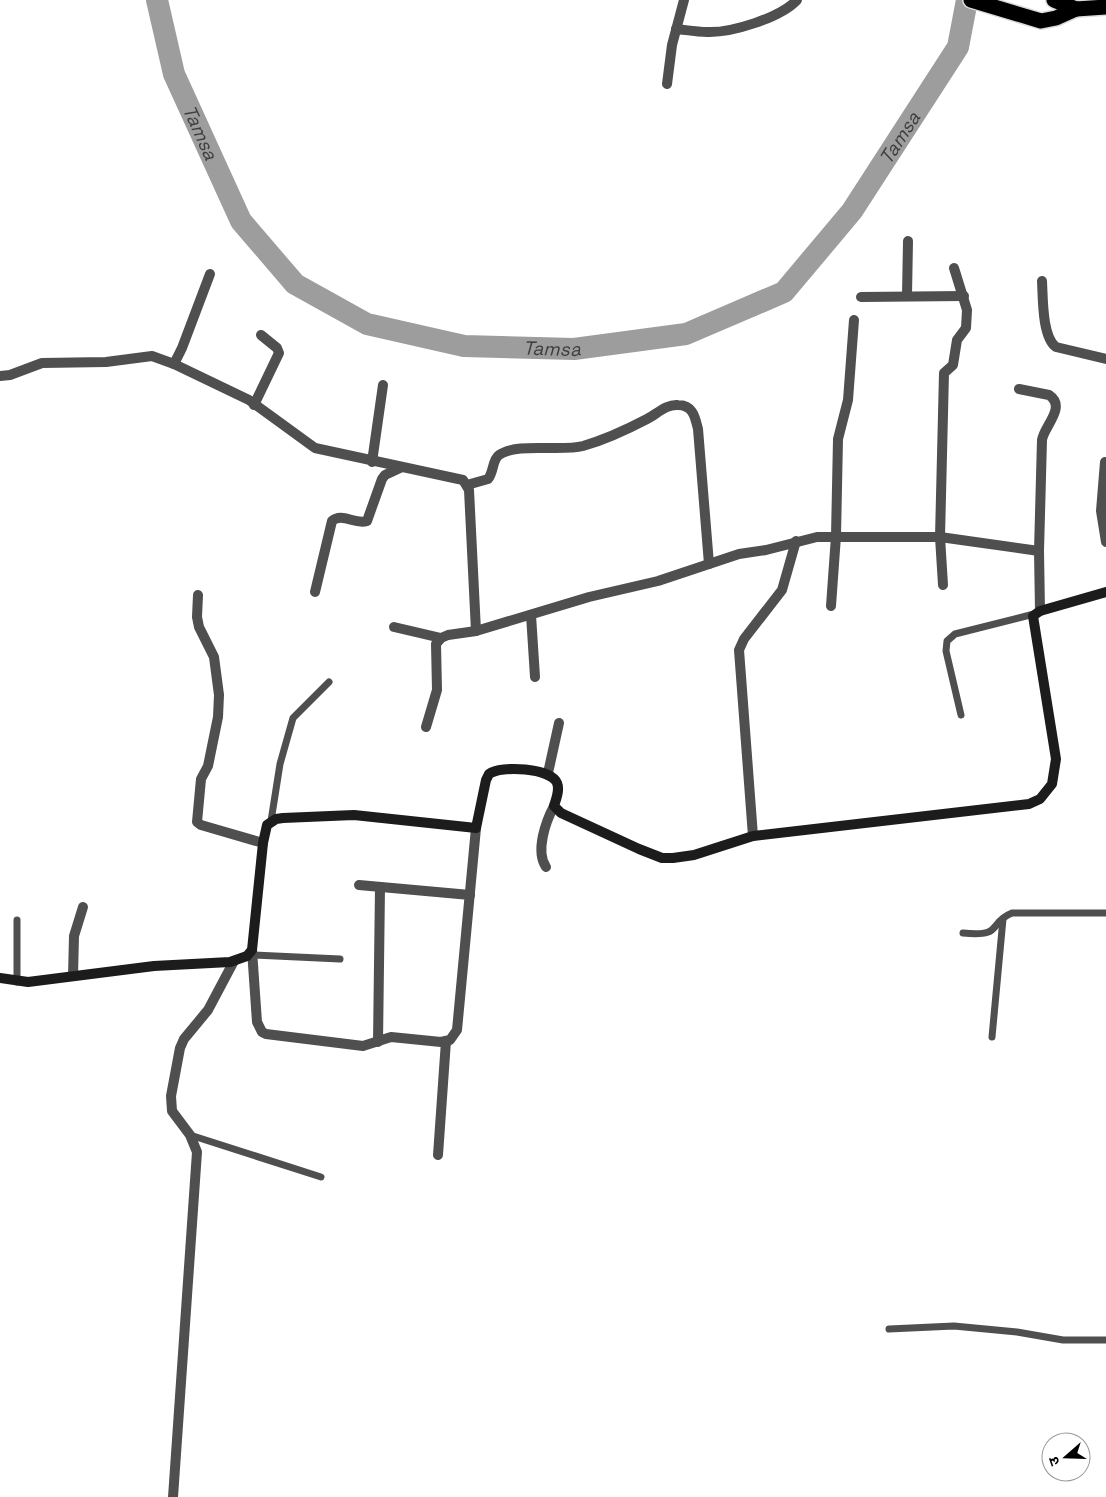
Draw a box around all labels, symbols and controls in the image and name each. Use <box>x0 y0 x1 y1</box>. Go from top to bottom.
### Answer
water label: Tamsa <box>177 101 224 164</box>
water label: Tamsa <box>873 107 926 169</box>
water label: Tamsa <box>523 335 582 362</box>
north arrow <box>1041 1432 1091 1482</box>
text: उ <box>1044 1454 1064 1468</box>

